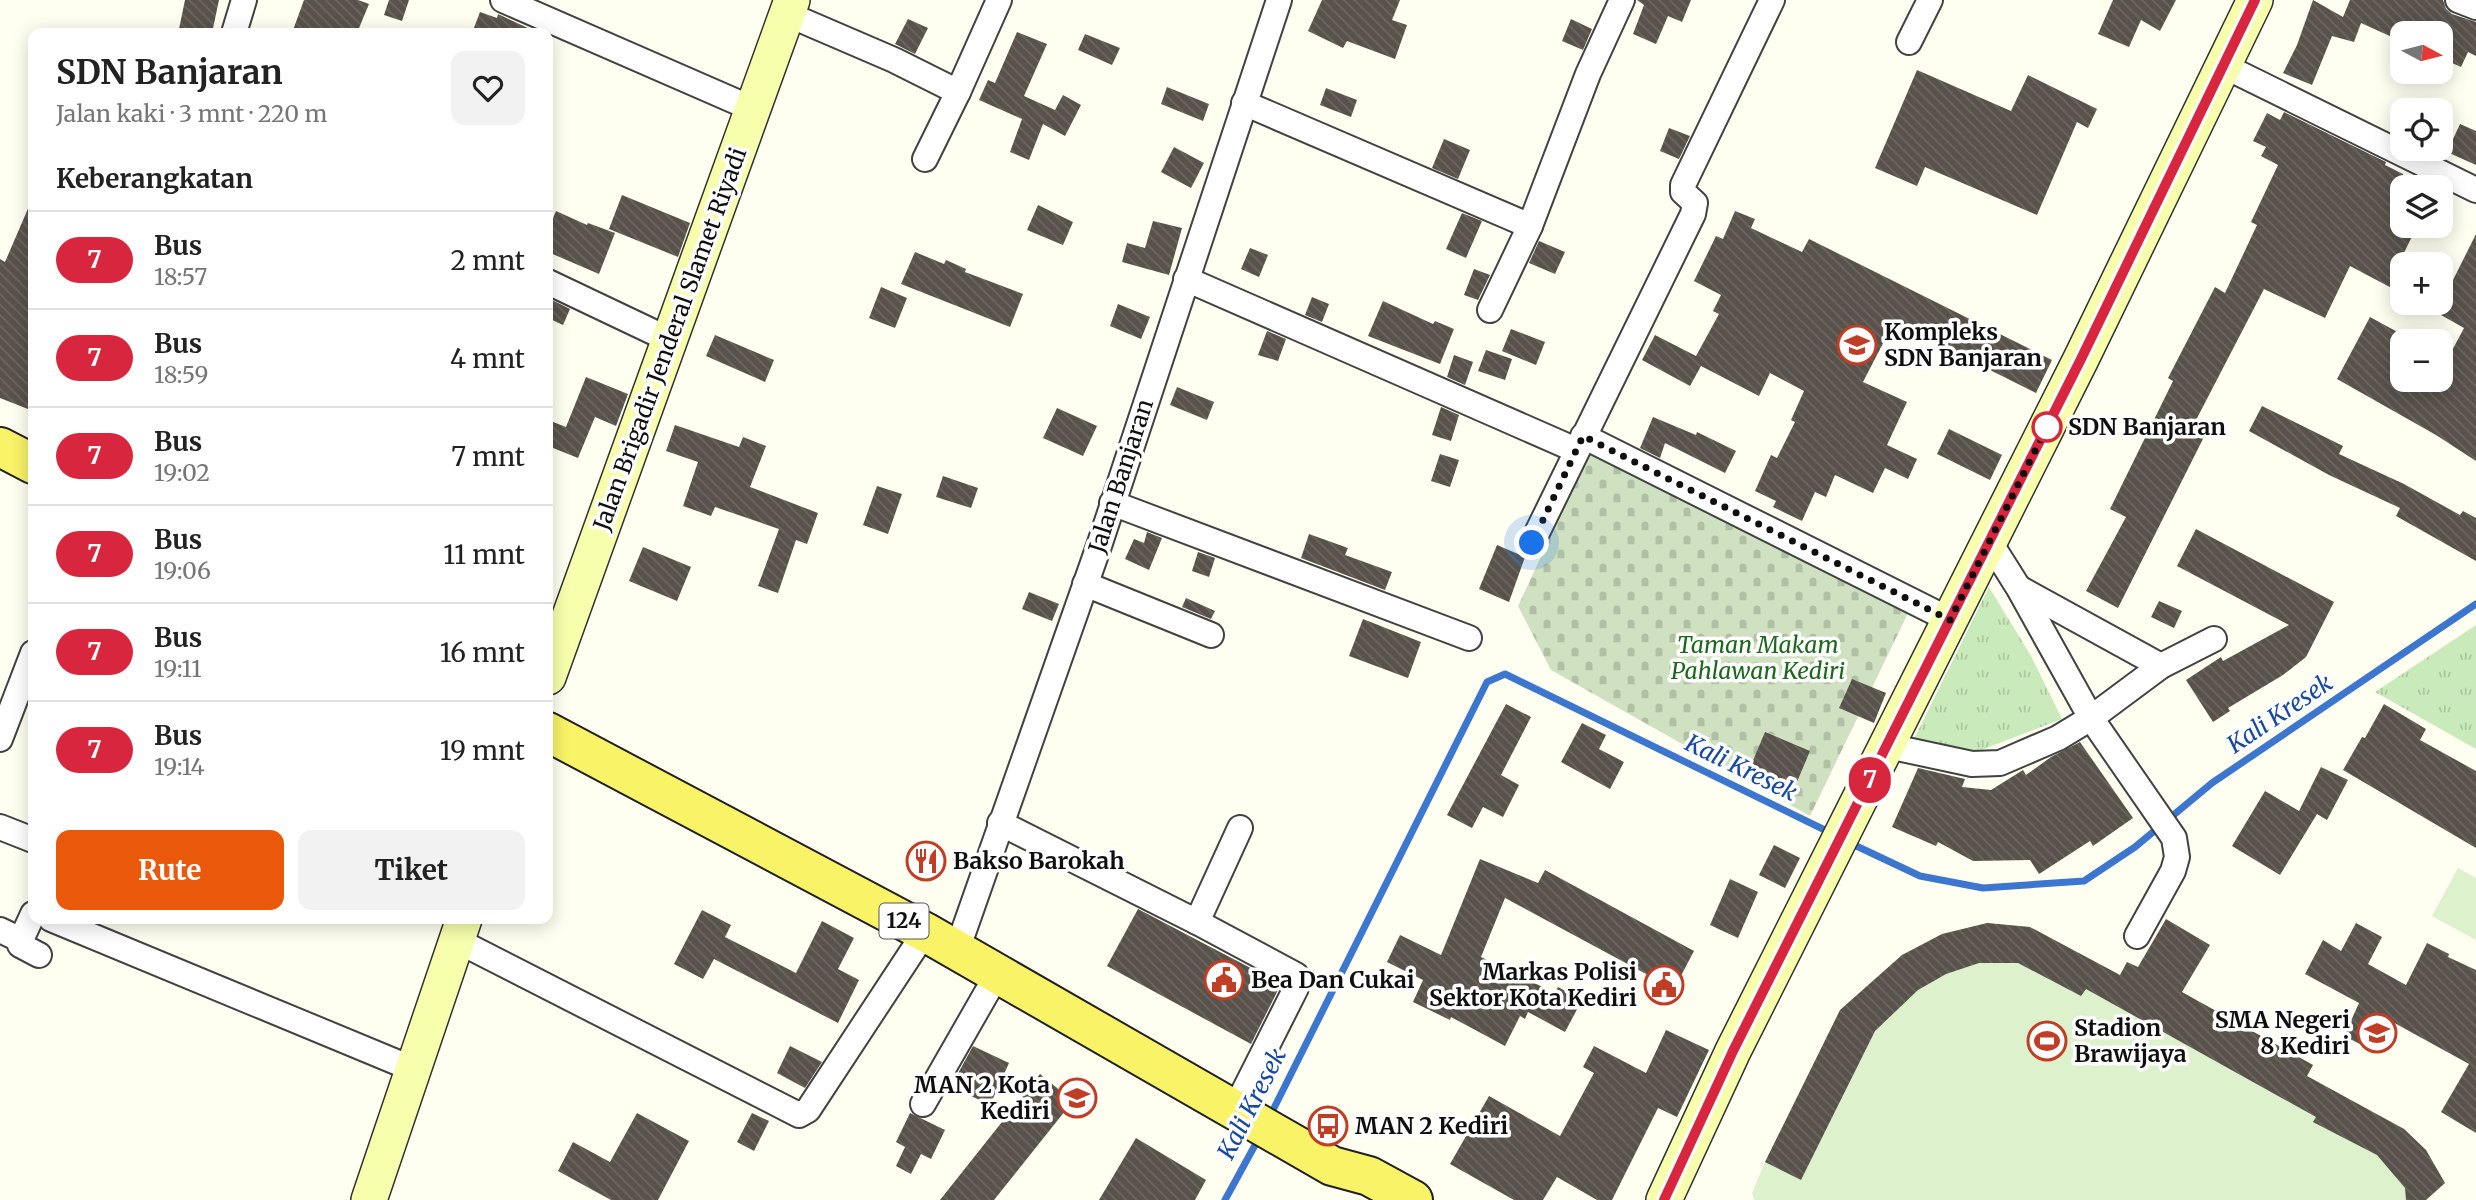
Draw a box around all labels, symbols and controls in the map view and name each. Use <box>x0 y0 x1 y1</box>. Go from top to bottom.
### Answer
north arrow <box>2390 21 2454 84</box>
map controls <box>2390 21 2453 392</box>
button: heart <box>451 51 525 125</box>
text: SDN Banjaran <box>56 52 283 93</box>
button: locate <box>2390 98 2453 161</box>
text: Jalan kaki · 3 mnt · 220 m <box>56 99 327 128</box>
street label: Jalan Brigadir Jenderal Slamet Riyadi <box>586 143 752 535</box>
text: Keberangkatan <box>56 162 253 195</box>
button: layers <box>2390 175 2453 238</box>
text: Bus <box>154 229 202 262</box>
text: 7 <box>87 244 102 275</box>
text: 2 mnt <box>451 244 525 277</box>
button: + <box>2390 252 2453 315</box>
text: 18:57 <box>154 262 207 291</box>
place label: Kompleks SDN Banjaran <box>1884 317 2042 372</box>
school or university icon: Kompleks SDN Banjaran <box>1836 324 1878 366</box>
text: Bus <box>154 327 202 360</box>
button: − <box>2390 329 2453 392</box>
text: 7 <box>87 342 102 373</box>
text: 4 mnt <box>450 342 525 375</box>
text: 18:59 <box>154 360 208 389</box>
street label: Jalan Banjaran <box>1082 395 1159 558</box>
marker: SDN Banjaran <box>2032 412 2062 442</box>
place label: SDN Banjaran <box>2068 412 2226 441</box>
text: Bus <box>154 425 202 458</box>
text: 7 <box>87 440 102 471</box>
text: 7 mnt <box>451 440 525 473</box>
text: 19:02 <box>154 458 210 487</box>
text: Bus <box>154 523 202 556</box>
your location <box>1514 525 1549 560</box>
text: 7 <box>87 538 102 569</box>
text: 11 mnt <box>443 538 525 571</box>
text: 19:06 <box>154 556 211 585</box>
text: Bus <box>154 621 202 654</box>
park label: Taman Makam Pahlawan Kediri <box>1671 630 1845 685</box>
text: 7 <box>87 636 102 667</box>
text: 16 mnt <box>440 636 525 669</box>
text: 19:11 <box>154 654 202 683</box>
water label: Kali Kresek <box>2220 667 2338 761</box>
text: Bus <box>154 719 202 752</box>
water label: Kali Kresek <box>1679 727 1802 808</box>
text: 7 <box>87 734 102 765</box>
text: 19 mnt <box>440 734 525 767</box>
text: 19:14 <box>154 752 205 781</box>
line badge: 7 <box>1847 757 1893 803</box>
text: 7 <box>1863 764 1877 795</box>
button: Rute <box>56 830 284 910</box>
button: Tiket <box>298 830 525 910</box>
restaurant icon: Bakso Barokah <box>905 840 947 882</box>
place label: Bakso Barokah <box>953 846 1125 875</box>
road number: 124 <box>880 904 928 939</box>
place label: Markas Polisi Sektor Kota Kediri <box>1429 957 1637 1012</box>
public building icon: Bea Dan Cukai <box>1203 959 1245 1001</box>
public building icon: Markas Polisi Sektor Kota Kediri <box>1643 964 1685 1006</box>
place label: Bea Dan Cukai <box>1251 965 1415 994</box>
place label: SMA Negeri 8 Kediri <box>2215 1005 2350 1060</box>
school or university icon: SMA Negeri 8 Kediri <box>2356 1012 2398 1054</box>
place label: Stadion Brawijaya <box>2074 1013 2187 1068</box>
sports icon: Stadion Brawijaya <box>2026 1020 2068 1062</box>
water label: Kali Kresek <box>1210 1043 1293 1165</box>
place label: MAN 2 Kota Kediri <box>914 1070 1050 1125</box>
school or university icon: MAN 2 Kota Kediri <box>1056 1077 1098 1119</box>
bus stop icon: MAN 2 Kediri <box>1307 1105 1349 1147</box>
place label: MAN 2 Kediri <box>1355 1111 1508 1140</box>

